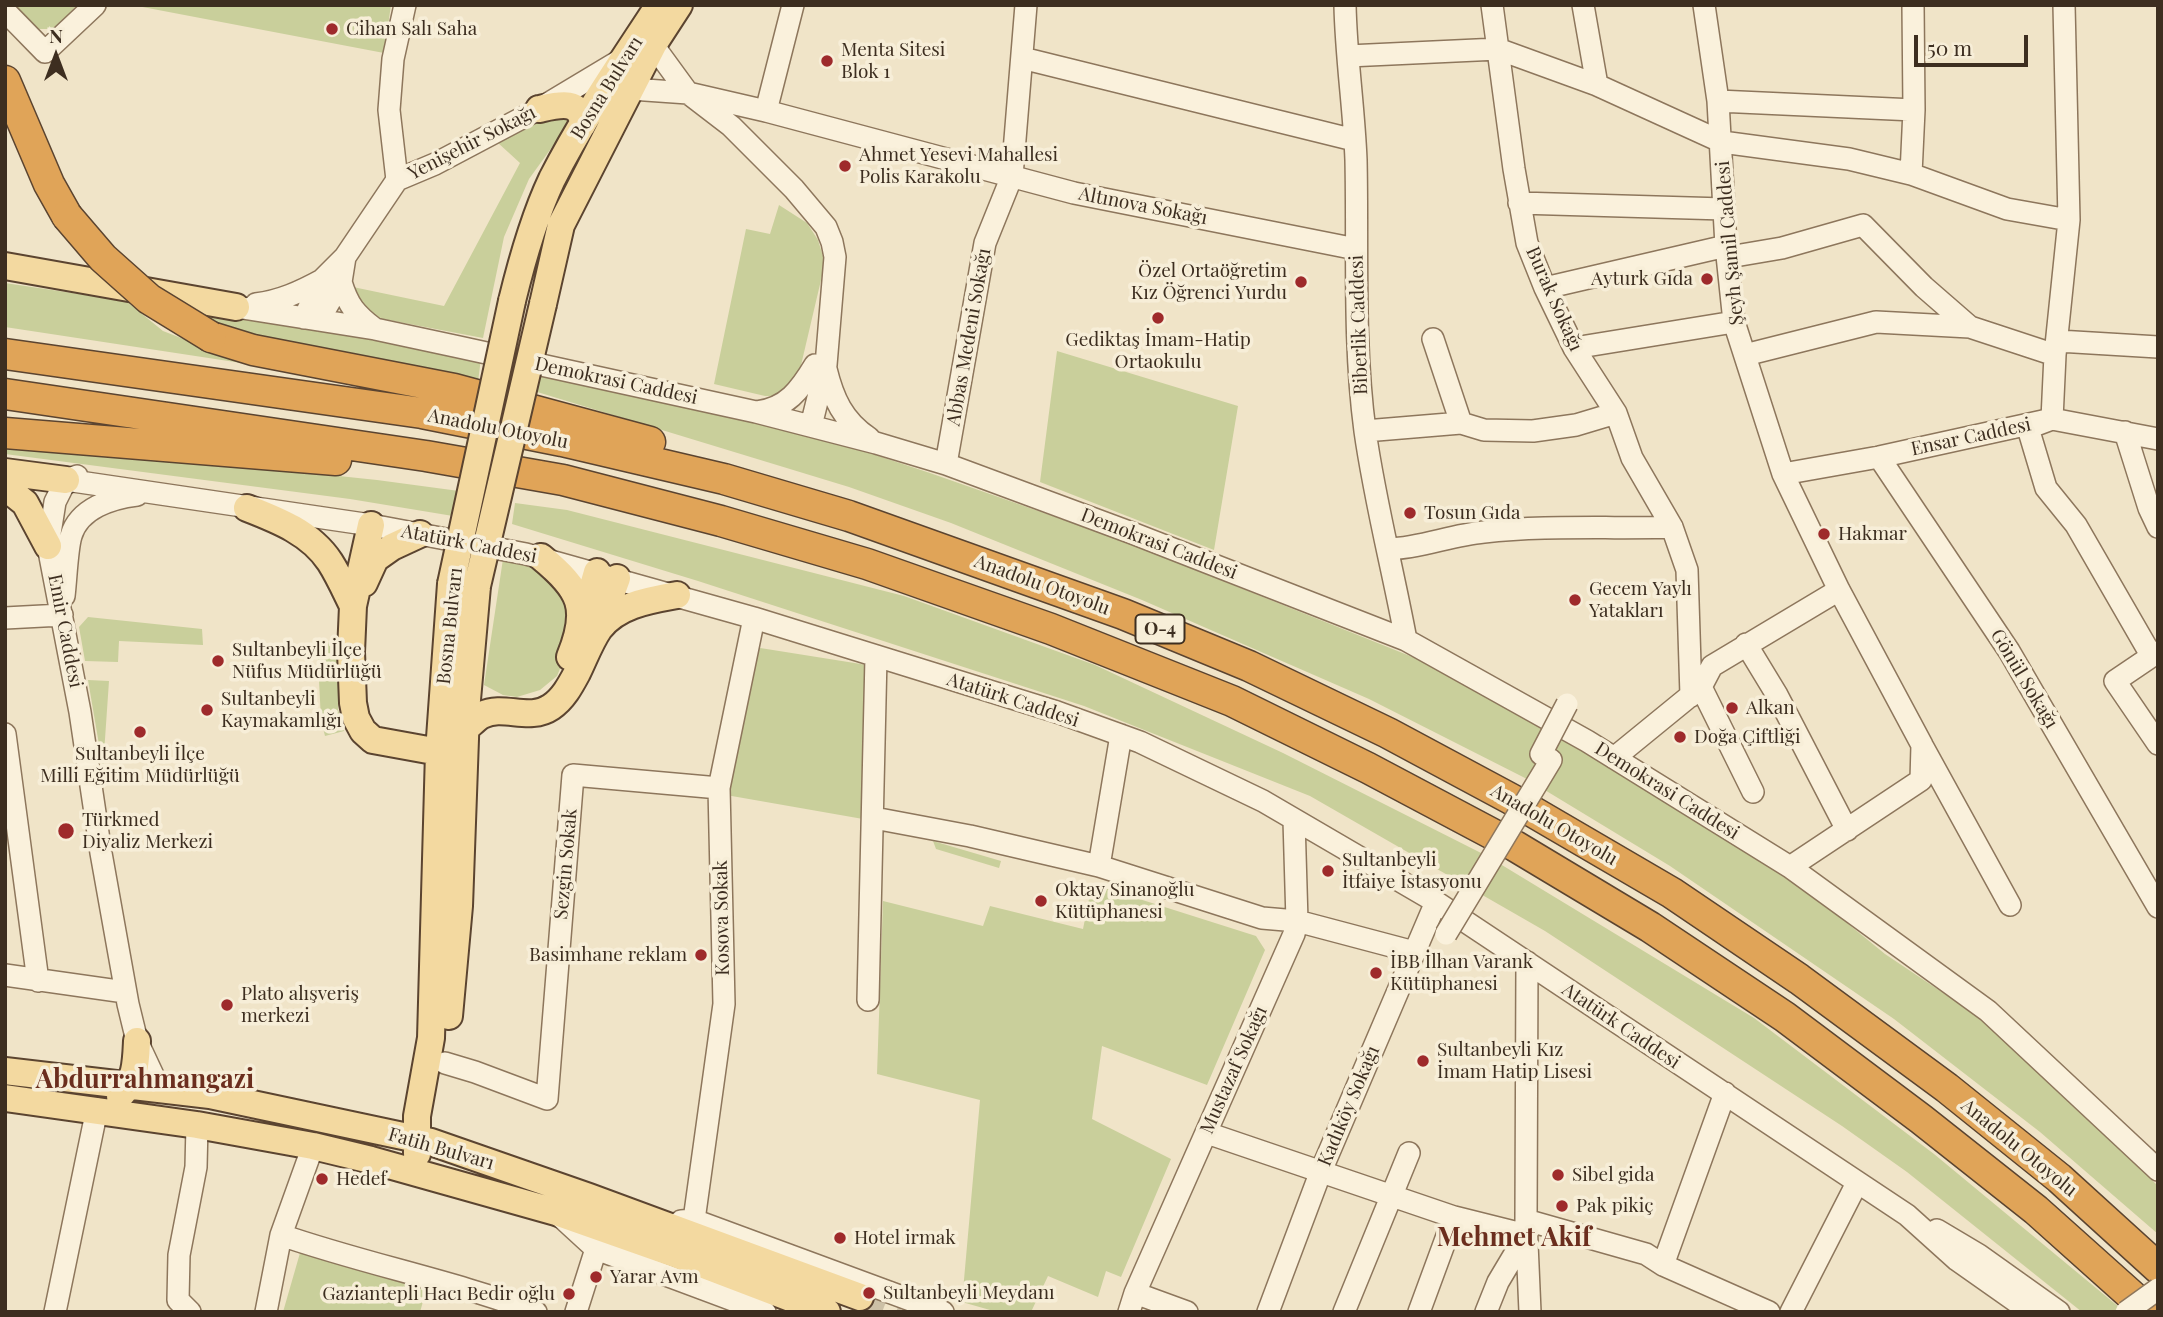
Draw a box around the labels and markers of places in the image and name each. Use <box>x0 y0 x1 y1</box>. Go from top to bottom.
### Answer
place label: Cihan Salı Saha <box>346 18 477 40</box>
marker: Cihan Salı Saha <box>324 21 340 37</box>
place label: Menta Sitesi Blok 1 <box>841 39 945 83</box>
marker: Menta Sitesi Blok 1 <box>819 53 835 69</box>
place label: Ahmet Yesevi Mahallesi Polis Karakolu <box>859 144 1058 188</box>
marker: Ahmet Yesevi Mahallesi Polis Karakolu <box>837 158 853 174</box>
place label: Özel Ortaöğretim Kız Öğrenci Yurdu <box>1131 260 1287 304</box>
place label: Ayturk Gıda <box>1591 268 1693 290</box>
marker: Ayturk Gıda <box>1699 271 1715 287</box>
marker: Özel Ortaöğretim Kız Öğrenci Yurdu <box>1293 274 1309 290</box>
marker: Gediktaş İmam-Hatip Ortaokulu <box>1150 310 1166 326</box>
place label: Gediktaş İmam-Hatip Ortaokulu <box>1065 329 1251 373</box>
place label: Tosun Gıda <box>1424 502 1520 524</box>
marker: Tosun Gıda <box>1402 505 1418 521</box>
place label: Hakmar <box>1838 523 1907 545</box>
marker: Hakmar <box>1816 526 1832 542</box>
place label: Gecem Yaylı Yatakları <box>1589 578 1692 622</box>
marker: Gecem Yaylı Yatakları <box>1567 592 1583 608</box>
place label: Sultanbeyli İlçe Nüfus Müdürlüğü <box>232 639 382 683</box>
marker: Sultanbeyli İlçe Nüfus Müdürlüğü <box>210 653 226 669</box>
place label: Sultanbeyli Kaymakamlığı <box>221 688 342 732</box>
place label: Alkan <box>1746 697 1794 719</box>
marker: Alkan <box>1724 700 1740 716</box>
marker: Sultanbeyli Kaymakamlığı <box>199 702 215 718</box>
marker: Sultanbeyli İlçe Milli Eğitim Müdürlüğü <box>132 724 148 740</box>
place label: Doğa Çiftliği <box>1694 726 1800 748</box>
marker: Doğa Çiftliği <box>1672 729 1688 745</box>
place label: Sultanbeyli İlçe Milli Eğitim Müdürlüğü <box>40 743 240 787</box>
place label: Türkmed Diyaliz Merkezi <box>82 809 213 853</box>
marker: Türkmed Diyaliz Merkezi <box>56 821 76 841</box>
place label: Sultanbeyli İtfaiye İstasyonu <box>1342 849 1482 893</box>
marker: Sultanbeyli İtfaiye İstasyonu <box>1320 863 1336 879</box>
place label: Oktay Sinanoğlu Kütüphanesi <box>1055 879 1195 923</box>
marker: Oktay Sinanoğlu Kütüphanesi <box>1033 893 1049 909</box>
place label: Basimhane reklam <box>529 944 687 966</box>
marker: Basimhane reklam <box>693 947 709 963</box>
place label: İBB İlhan Varank Kütüphanesi <box>1390 951 1533 995</box>
marker: İBB İlhan Varank Kütüphanesi <box>1368 965 1384 981</box>
place label: Plato alışveriş merkezi <box>241 983 359 1027</box>
marker: Plato alışveriş merkezi <box>219 997 235 1013</box>
place label: Sultanbeyli Kız İmam Hatip Lisesi <box>1437 1039 1592 1083</box>
marker: Sultanbeyli Kız İmam Hatip Lisesi <box>1415 1053 1431 1069</box>
place label: Sibel gida <box>1572 1164 1654 1186</box>
marker: Sibel gida <box>1550 1167 1566 1183</box>
place label: Hedef <box>336 1168 387 1190</box>
marker: Hedef <box>314 1171 330 1187</box>
place label: Pak pikiç <box>1576 1195 1653 1217</box>
marker: Pak pikiç <box>1554 1198 1570 1214</box>
place label: Hotel irmak <box>854 1227 956 1249</box>
marker: Hotel irmak <box>832 1230 848 1246</box>
place label: Yarar Avm <box>610 1266 699 1288</box>
marker: Yarar Avm <box>588 1269 604 1285</box>
place label: Sultanbeyli Meydanı <box>883 1282 1055 1304</box>
place label: Gaziantepli Hacı Bedir oğlu <box>322 1283 555 1305</box>
marker: Sultanbeyli Meydanı <box>861 1285 877 1301</box>
marker: Gaziantepli Hacı Bedir oğlu <box>561 1286 577 1302</box>

